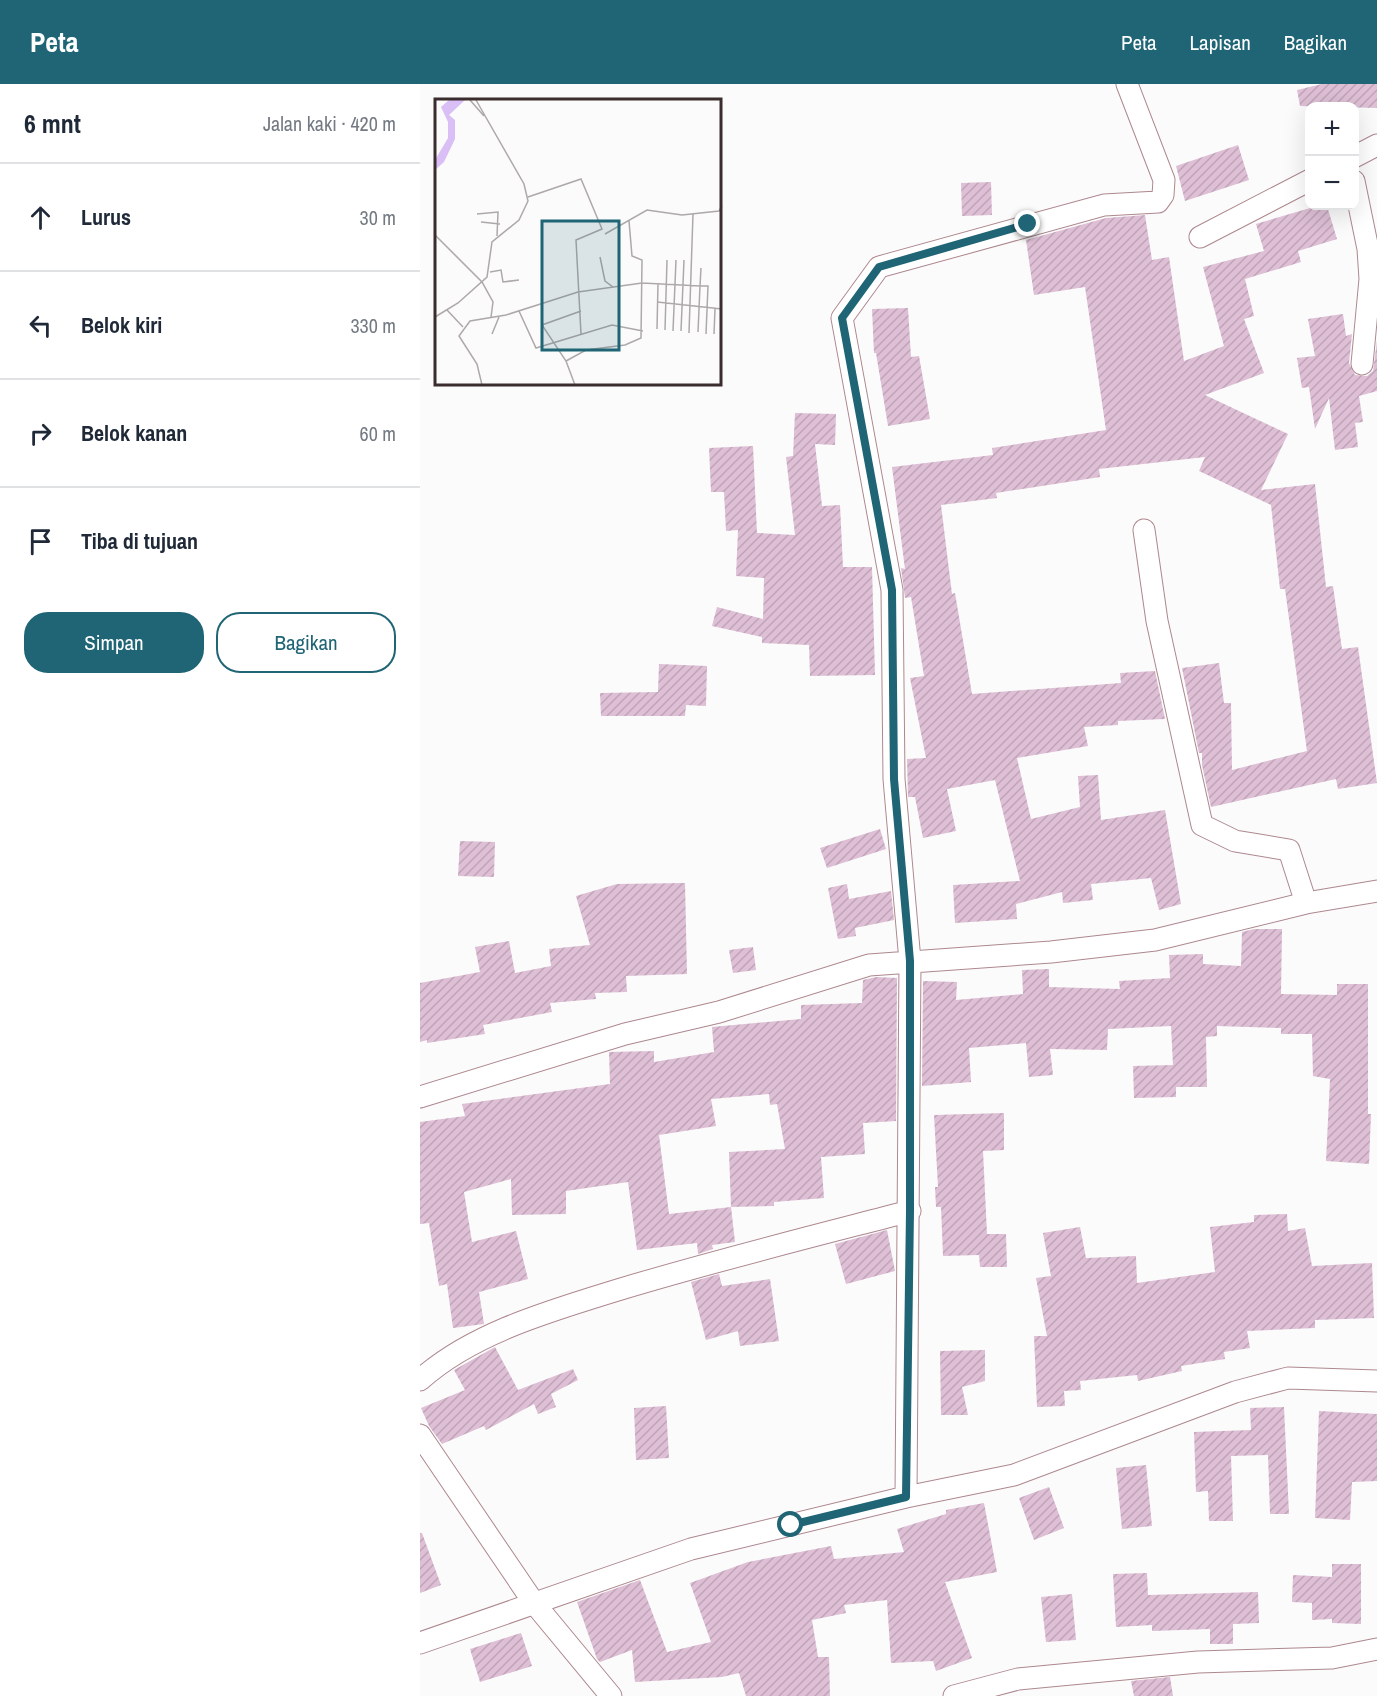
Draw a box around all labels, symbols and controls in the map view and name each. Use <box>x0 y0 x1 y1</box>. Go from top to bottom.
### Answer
text: Peta <box>30 23 79 61</box>
text: Peta <box>1121 28 1157 57</box>
text: Lapisan <box>1190 28 1251 57</box>
text: Bagikan <box>1284 28 1347 57</box>
inset map <box>435 99 722 386</box>
map controls <box>1305 102 1359 210</box>
button: + <box>1305 102 1359 156</box>
text: 6 mnt <box>24 106 81 141</box>
text: Jalan kaki · 420 m <box>263 110 396 137</box>
button: − <box>1305 156 1359 210</box>
icon: ahead <box>24 201 57 234</box>
text: Lurus <box>81 202 131 232</box>
text: 30 m <box>360 204 396 231</box>
route end <box>1014 210 1040 236</box>
icon: left <box>24 309 57 342</box>
text: Belok kiri <box>81 310 162 340</box>
text: 330 m <box>350 312 396 339</box>
icon: right <box>24 417 57 450</box>
text: Belok kanan <box>81 418 187 448</box>
text: 60 m <box>360 420 396 447</box>
icon: arrive <box>24 525 57 558</box>
text: Tiba di tujuan <box>81 526 198 556</box>
button: Simpan <box>24 612 204 673</box>
button: Bagikan <box>216 612 396 673</box>
route start <box>777 1511 803 1537</box>

